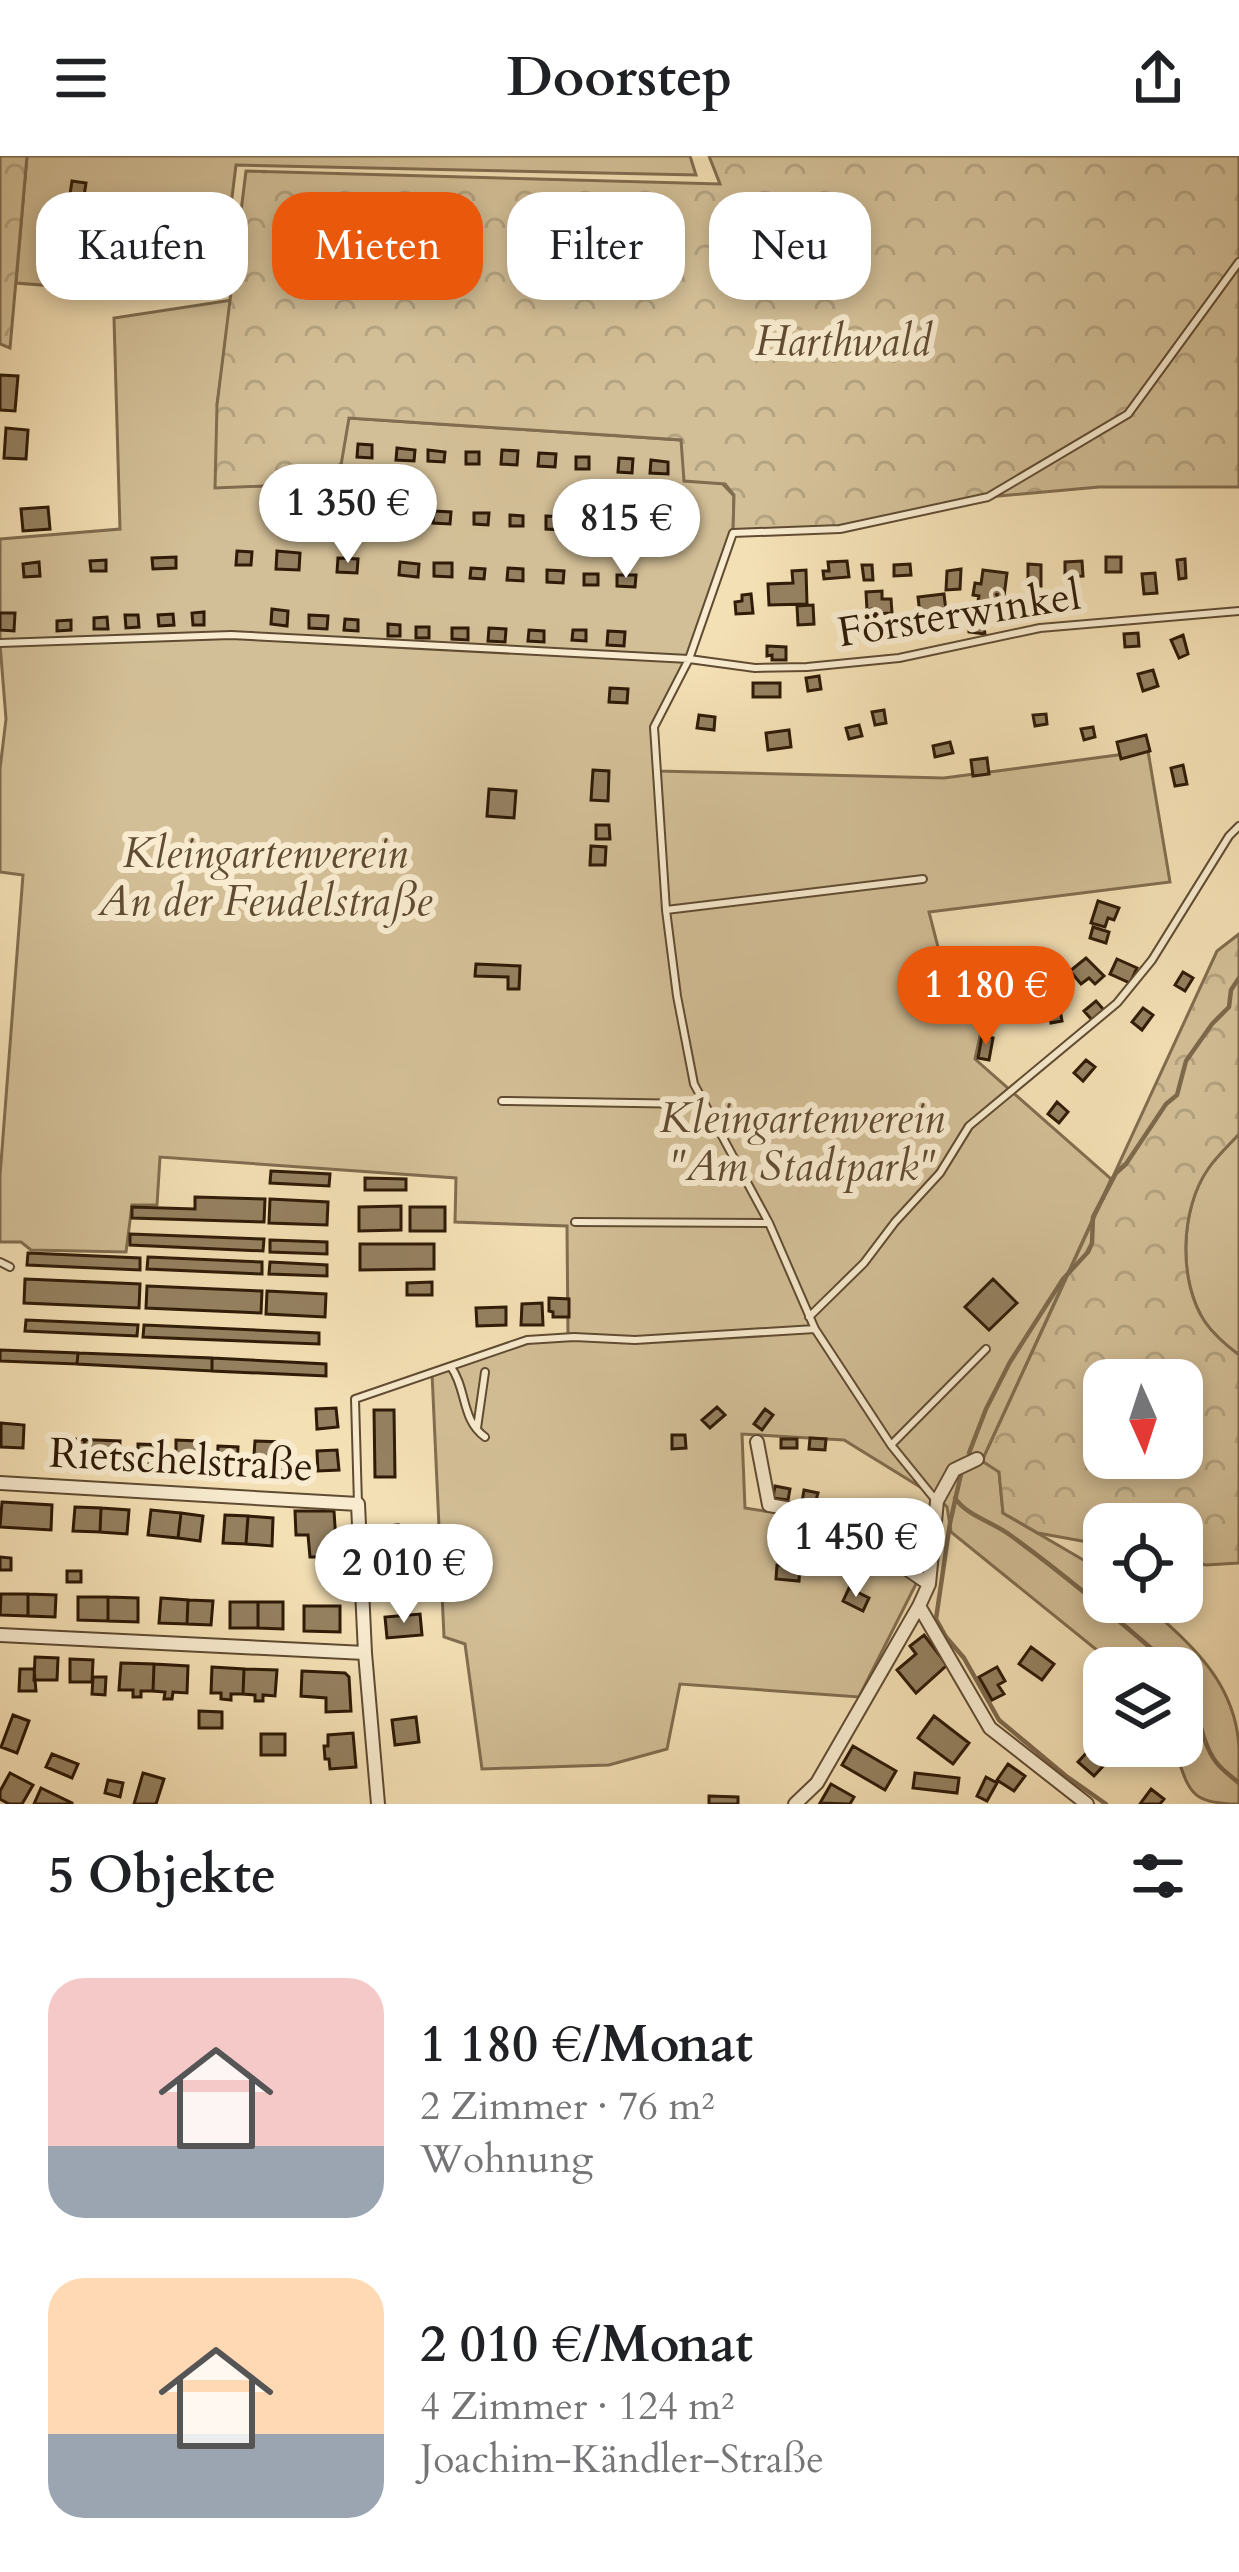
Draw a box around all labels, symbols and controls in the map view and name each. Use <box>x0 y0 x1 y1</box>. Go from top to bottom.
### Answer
text: Doorstep <box>507 42 732 115</box>
icon: menu <box>48 45 114 111</box>
icon: share <box>1125 45 1191 111</box>
chip: Kaufen <box>36 192 248 300</box>
chip: Mieten <box>272 192 483 300</box>
chip: Filter <box>507 192 685 300</box>
chip: Neu <box>709 192 871 300</box>
park label: Harthwald <box>755 313 933 370</box>
pin: 1 350 € <box>237 464 459 566</box>
text: 1 350 € <box>286 476 410 529</box>
pin: 815 € <box>542 479 710 581</box>
text: 815 € <box>579 491 673 544</box>
street label: Försterwinkel <box>833 567 1085 661</box>
park label: Kleingartenverein An der Feudelstraße <box>97 825 433 930</box>
pin: 1 180 € <box>875 946 1097 1048</box>
text: 1 180 € <box>924 958 1048 1011</box>
park label: Kleingartenverein "Am Stadtpark" <box>659 1090 945 1195</box>
north arrow <box>1083 1359 1203 1479</box>
map controls <box>1083 1359 1203 1767</box>
street label: Rietschelstraße <box>48 1425 314 1495</box>
pin: 1 450 € <box>745 1498 967 1600</box>
button: locate <box>1083 1503 1203 1623</box>
text: 1 450 € <box>794 1510 918 1563</box>
pin: 2 010 € <box>293 1524 515 1626</box>
text: 2 010 € <box>342 1536 466 1589</box>
button: layers <box>1083 1647 1203 1767</box>
text: 5 Objekte <box>48 1841 276 1911</box>
icon: filters <box>1125 1843 1191 1909</box>
text: 1 180 €/Monat <box>420 2010 753 2080</box>
icon: home <box>144 2026 288 2170</box>
text: 2 Zimmer · 76 m² <box>420 2080 714 2133</box>
text: Wohnung <box>420 2133 593 2186</box>
text: 2 010 €/Monat <box>420 2310 753 2380</box>
icon: home <box>144 2326 288 2470</box>
text: 4 Zimmer · 124 m² <box>420 2380 734 2433</box>
text: Joachim-Kändler-Straße <box>420 2433 824 2486</box>

